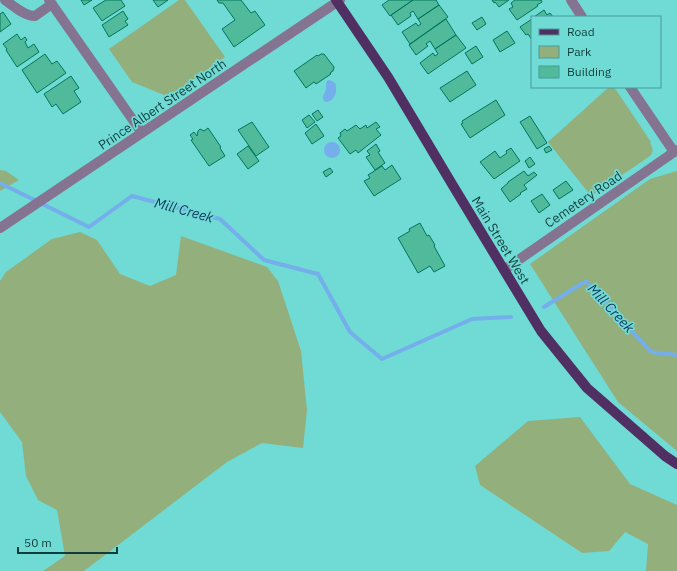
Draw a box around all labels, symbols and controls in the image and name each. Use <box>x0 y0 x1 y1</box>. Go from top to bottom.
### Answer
legend <box>531 16 661 88</box>
text: Road <box>567 24 595 39</box>
text: Park <box>567 44 592 59</box>
street label: Prince Albert Street North <box>95 55 230 154</box>
text: Building <box>567 64 612 79</box>
street label: Cemetery Road <box>541 167 625 232</box>
street label: Main Street West <box>468 193 533 287</box>
water label: Mill Creek <box>153 194 216 227</box>
water label: Mill Creek <box>584 280 639 337</box>
scale bar <box>18 529 117 555</box>
text: 50 m <box>24 535 52 550</box>

